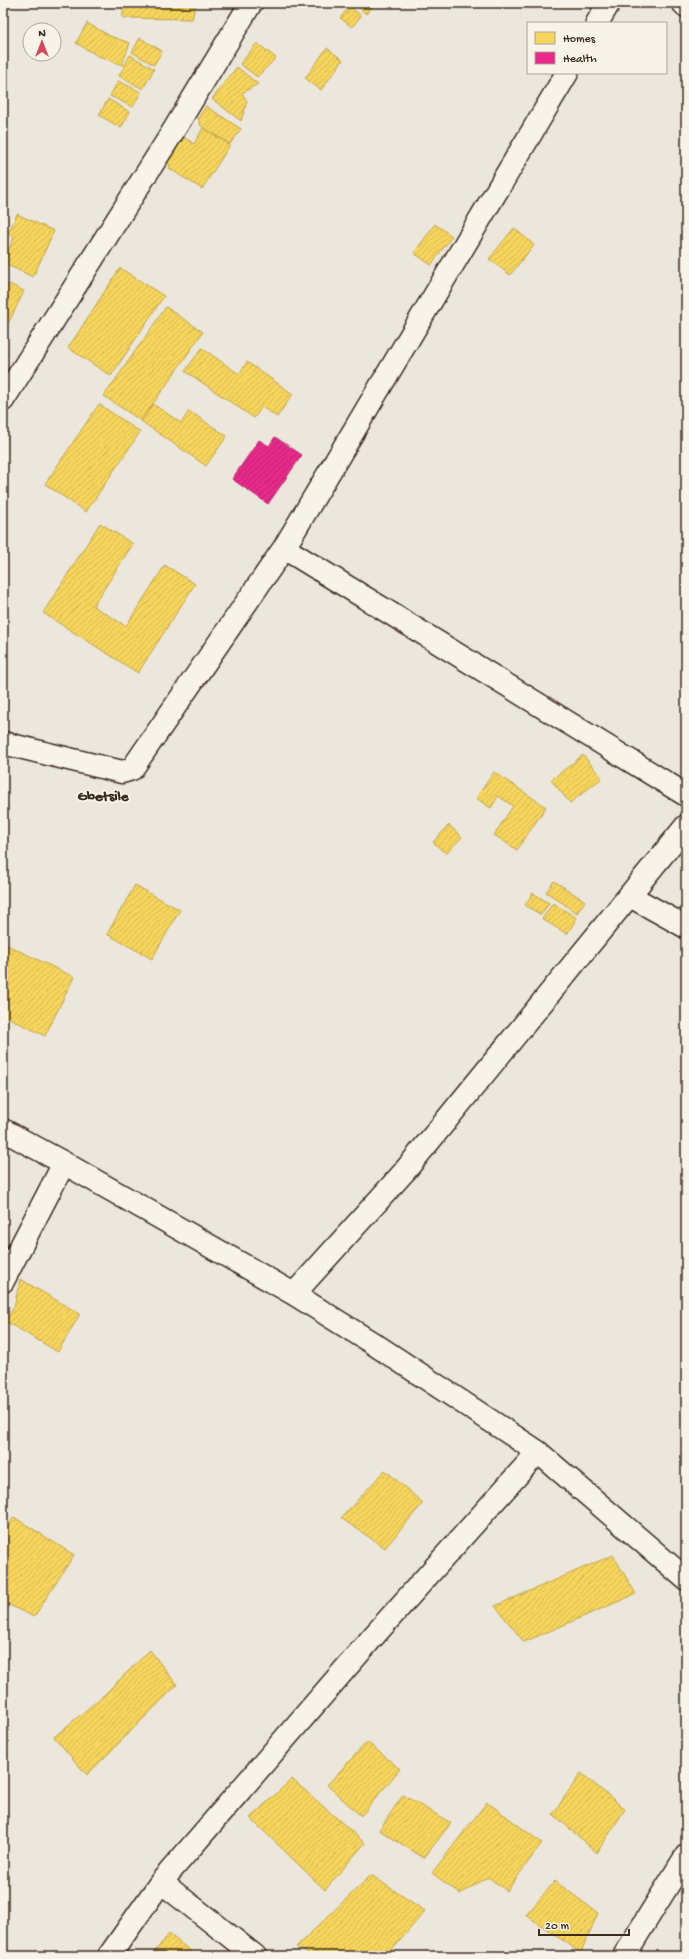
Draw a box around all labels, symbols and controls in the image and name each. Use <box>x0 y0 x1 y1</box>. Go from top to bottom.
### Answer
north arrow <box>22 22 62 62</box>
legend <box>527 22 667 74</box>
text: N <box>38 28 46 40</box>
text: Homes <box>563 33 596 47</box>
text: Health <box>563 53 597 67</box>
district label: Gbetsile <box>77 788 130 806</box>
scale bar <box>539 1911 629 1937</box>
text: 20 m <box>545 1920 570 1934</box>

